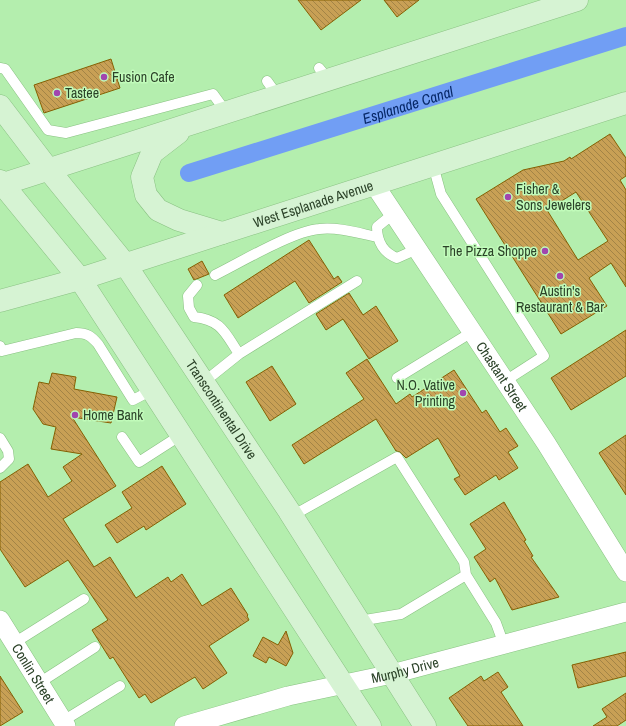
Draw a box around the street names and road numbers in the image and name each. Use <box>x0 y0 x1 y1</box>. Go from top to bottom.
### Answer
street label: West Esplanade Avenue <box>251 176 375 232</box>
street label: Chastant Street <box>472 338 531 415</box>
street label: Transcontinental Drive <box>182 356 261 463</box>
street label: Conlin Street <box>8 640 59 707</box>
street label: Murphy Drive <box>370 653 441 687</box>

